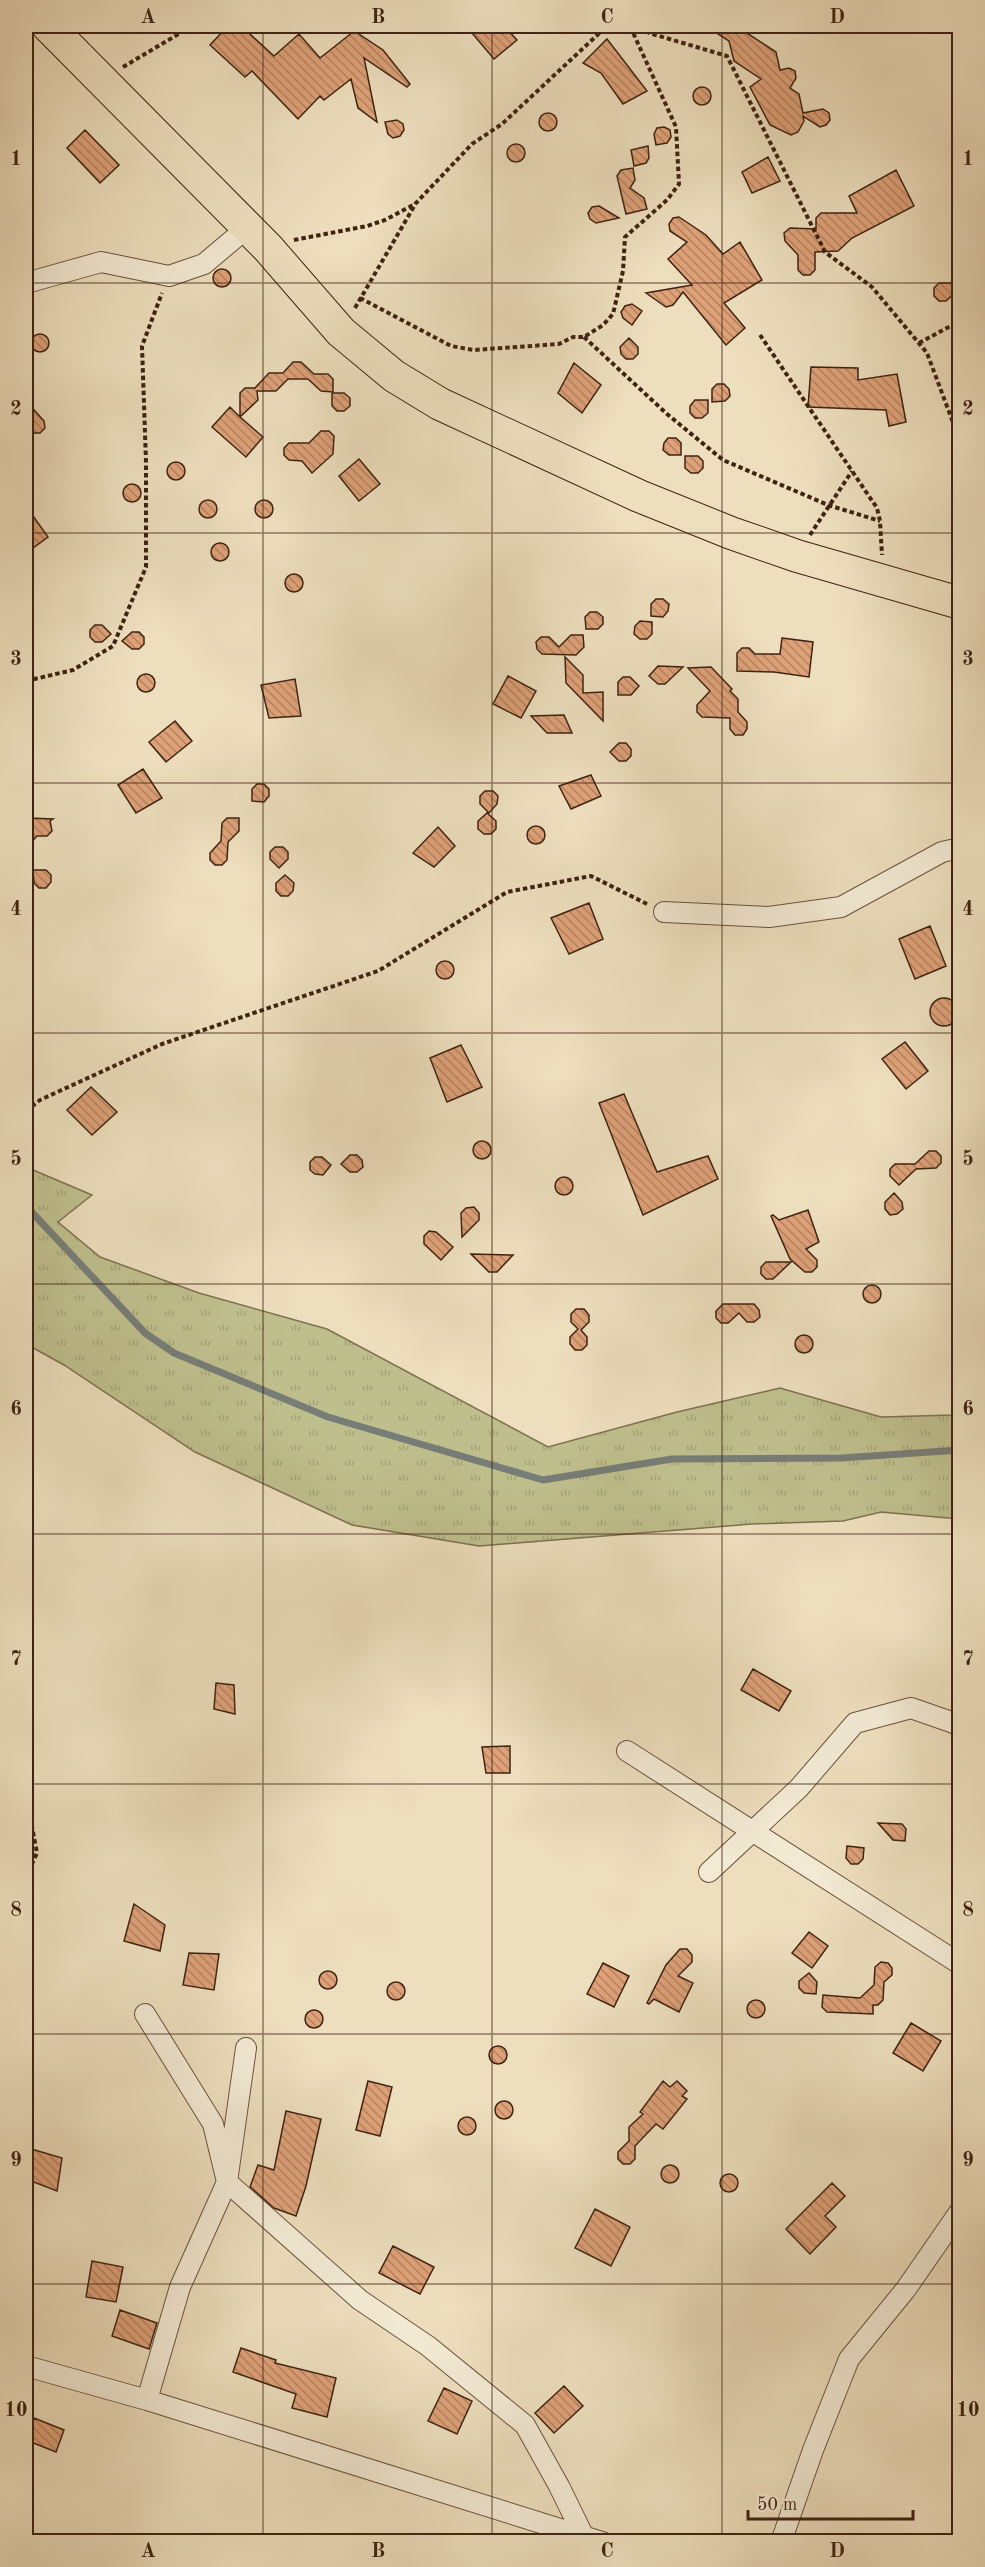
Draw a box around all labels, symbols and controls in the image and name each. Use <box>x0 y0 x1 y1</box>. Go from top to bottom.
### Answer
text: A <box>140 8 156 28</box>
text: B <box>371 8 385 28</box>
text: C <box>600 8 614 28</box>
text: D <box>829 8 845 28</box>
text: 1 <box>10 150 22 170</box>
text: 1 <box>962 150 974 170</box>
text: 2 <box>10 400 22 420</box>
text: 2 <box>962 400 974 420</box>
text: 3 <box>10 650 22 670</box>
text: 3 <box>962 650 974 670</box>
text: 4 <box>10 900 22 920</box>
text: 4 <box>962 900 974 920</box>
text: 5 <box>10 1149 22 1170</box>
text: 5 <box>962 1149 974 1170</box>
text: 6 <box>10 1400 22 1420</box>
text: 6 <box>962 1400 974 1420</box>
text: 7 <box>10 1650 22 1670</box>
text: 7 <box>962 1650 974 1670</box>
text: 8 <box>10 1901 22 1921</box>
text: 8 <box>962 1901 974 1921</box>
text: 9 <box>10 2151 22 2171</box>
text: 9 <box>962 2151 974 2171</box>
text: 10 <box>4 2401 28 2421</box>
text: 10 <box>956 2401 980 2421</box>
scale bar <box>748 2483 913 2521</box>
text: 50 m <box>757 2496 797 2514</box>
text: A <box>140 2542 156 2562</box>
text: B <box>371 2542 385 2562</box>
text: C <box>600 2542 614 2562</box>
text: D <box>829 2542 845 2562</box>

